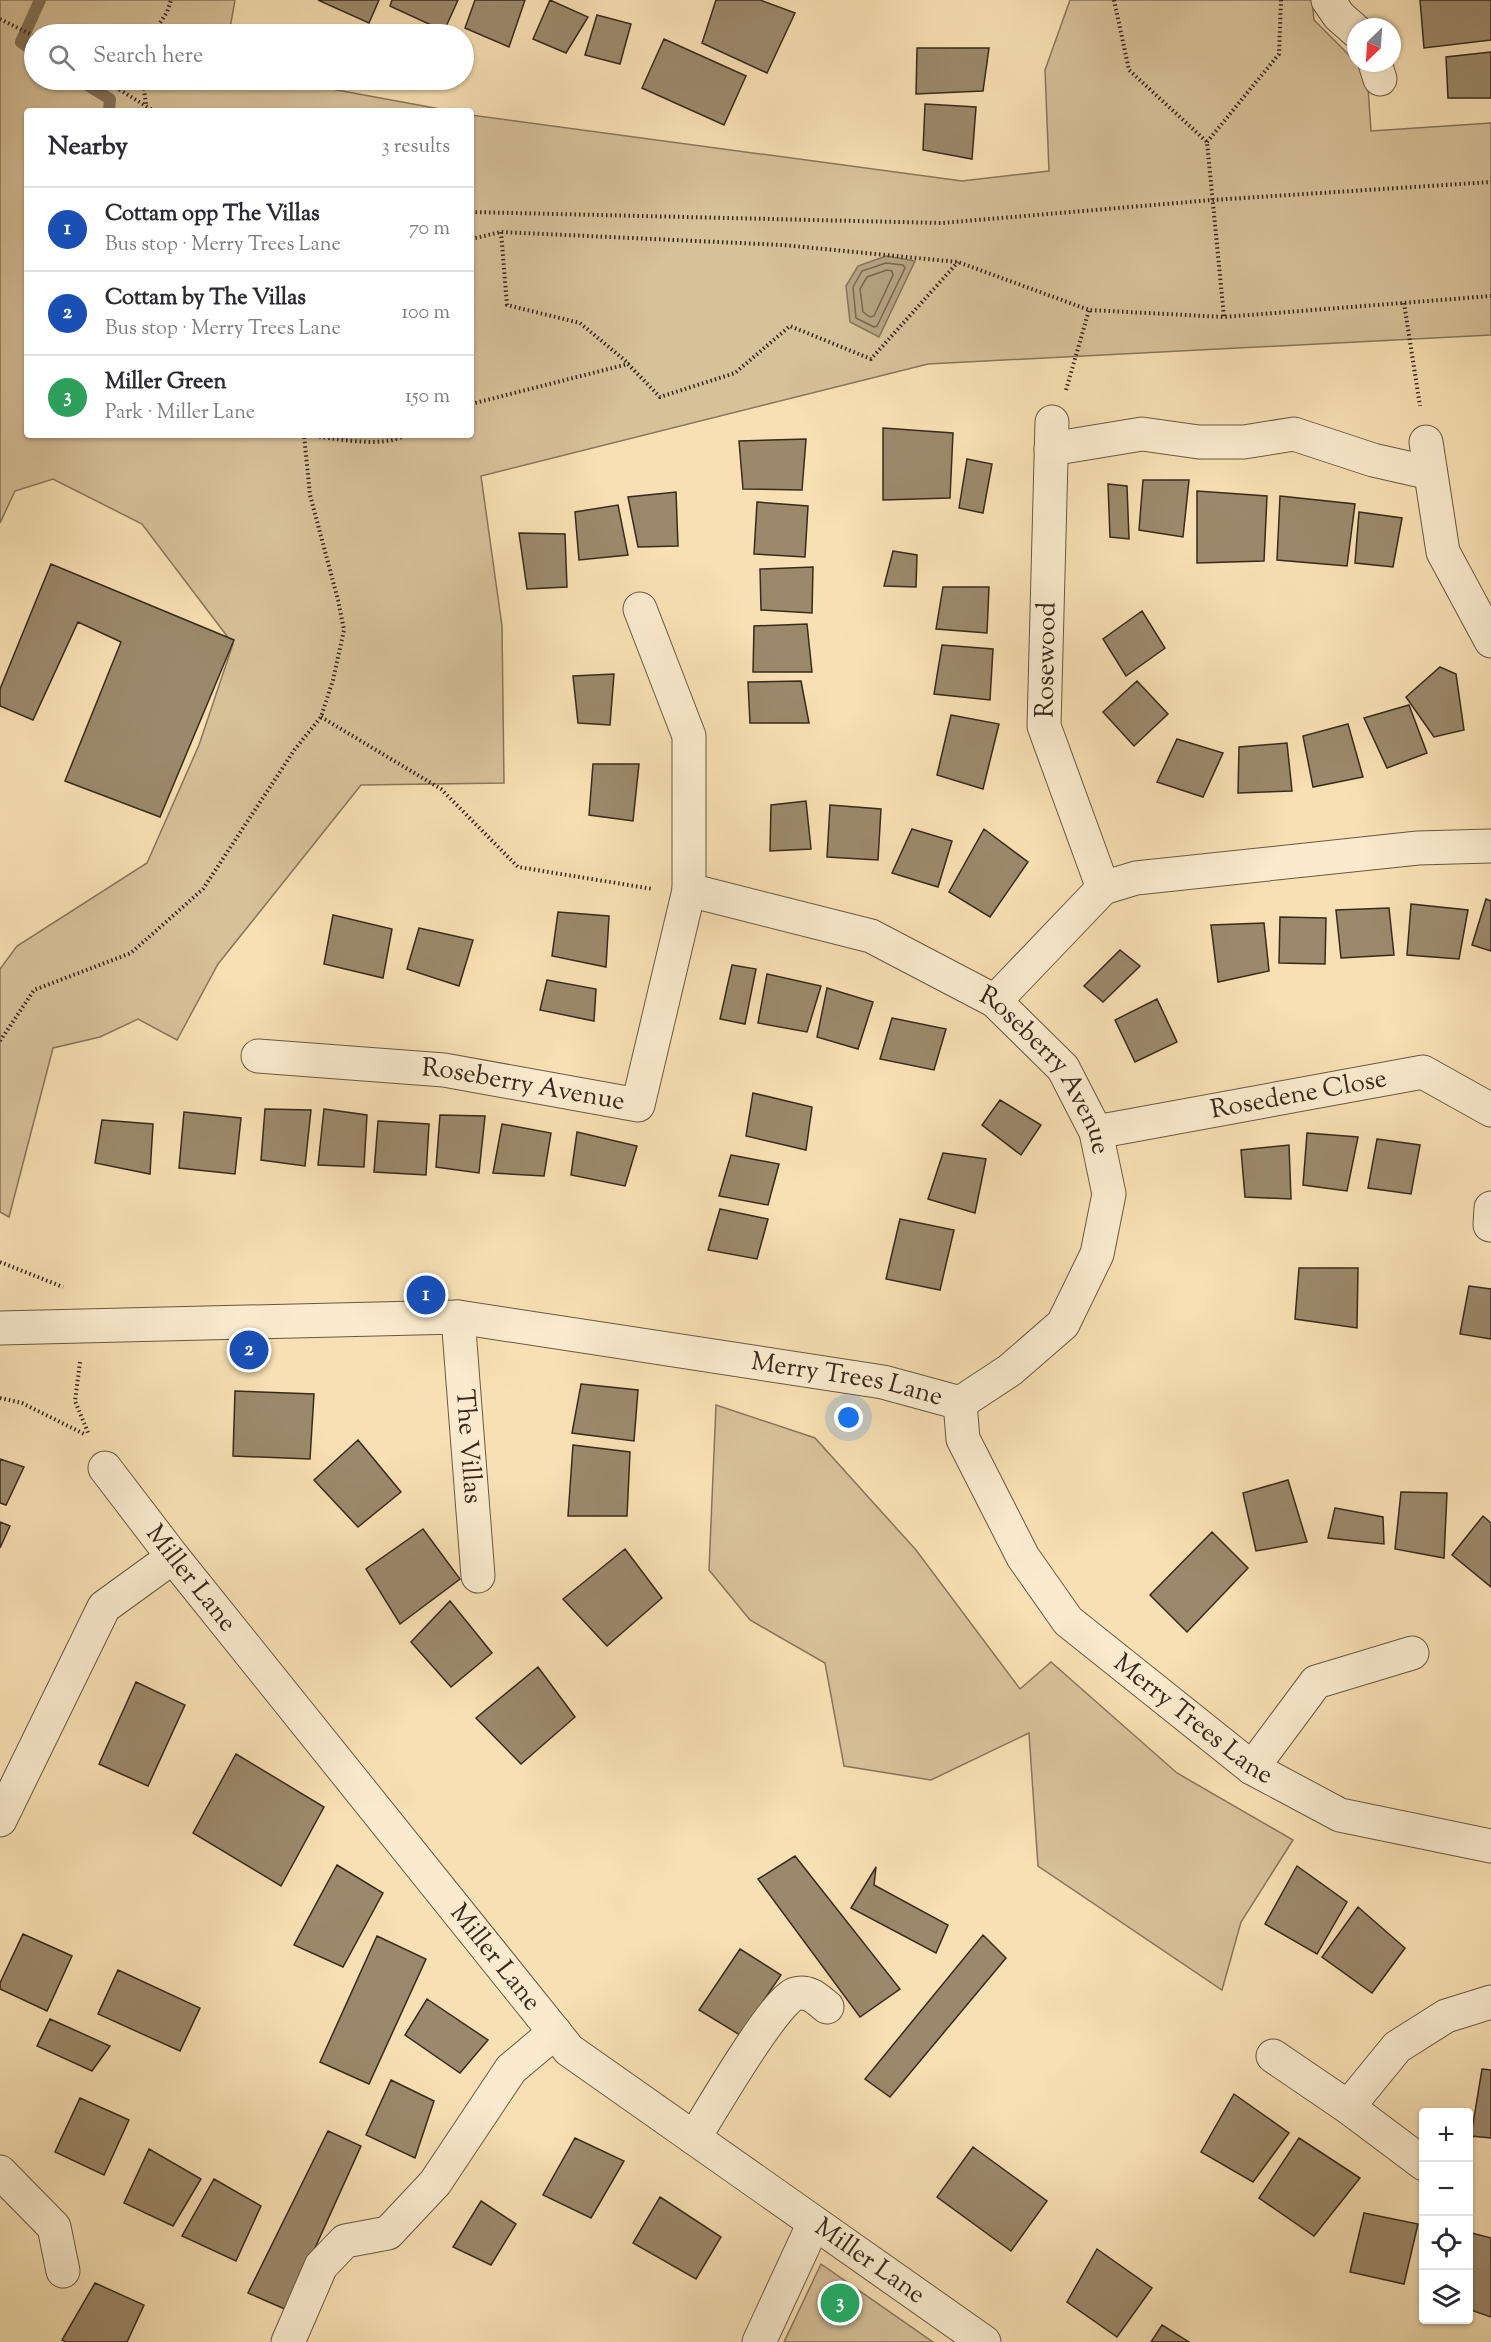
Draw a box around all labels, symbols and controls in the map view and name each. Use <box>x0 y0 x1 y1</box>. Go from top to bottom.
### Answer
north arrow <box>1347 18 1401 72</box>
search box <box>24 24 474 90</box>
icon: search <box>45 41 78 74</box>
text: Search here <box>93 41 203 73</box>
text: Nearby <box>48 129 128 166</box>
text: 3 results <box>381 133 450 162</box>
text: Cottam opp The Villas <box>105 199 320 231</box>
text: 1 <box>64 215 71 244</box>
text: 70 m <box>409 215 450 244</box>
text: Bus stop · Merry Trees Lane <box>105 231 341 260</box>
text: Cottam by The Villas <box>105 283 306 315</box>
text: 2 <box>63 299 72 328</box>
text: 100 m <box>401 299 450 328</box>
text: Bus stop · Merry Trees Lane <box>105 315 341 344</box>
text: Miller Green <box>105 367 226 399</box>
text: 3 <box>63 383 72 412</box>
text: 150 m <box>405 383 450 412</box>
text: Park · Miller Lane <box>105 399 255 428</box>
street label: Rosewood <box>1027 601 1067 718</box>
street label: Roseberry Avenue <box>973 977 1119 1158</box>
street label: Roseberry Avenue <box>420 1050 628 1121</box>
street label: Rosedene Close <box>1208 1061 1390 1129</box>
pin: 1 <box>406 1272 446 1318</box>
pin: 2 <box>230 1328 268 1372</box>
street label: Merry Trees Lane <box>748 1344 947 1416</box>
street label: The Villas <box>445 1388 491 1505</box>
your location <box>834 1403 863 1432</box>
street label: Miller Lane <box>136 1517 245 1640</box>
street label: Merry Trees Lane <box>1105 1645 1279 1794</box>
street label: Miller Lane <box>440 1896 549 2019</box>
map controls <box>1419 2108 1473 2324</box>
button: + <box>1419 2108 1473 2162</box>
button: − <box>1419 2162 1473 2216</box>
street label: Miller Lane <box>807 2210 933 2313</box>
button: locate <box>1419 2216 1473 2270</box>
button: layers <box>1419 2270 1473 2324</box>
pin: 3 <box>820 2280 860 2326</box>

